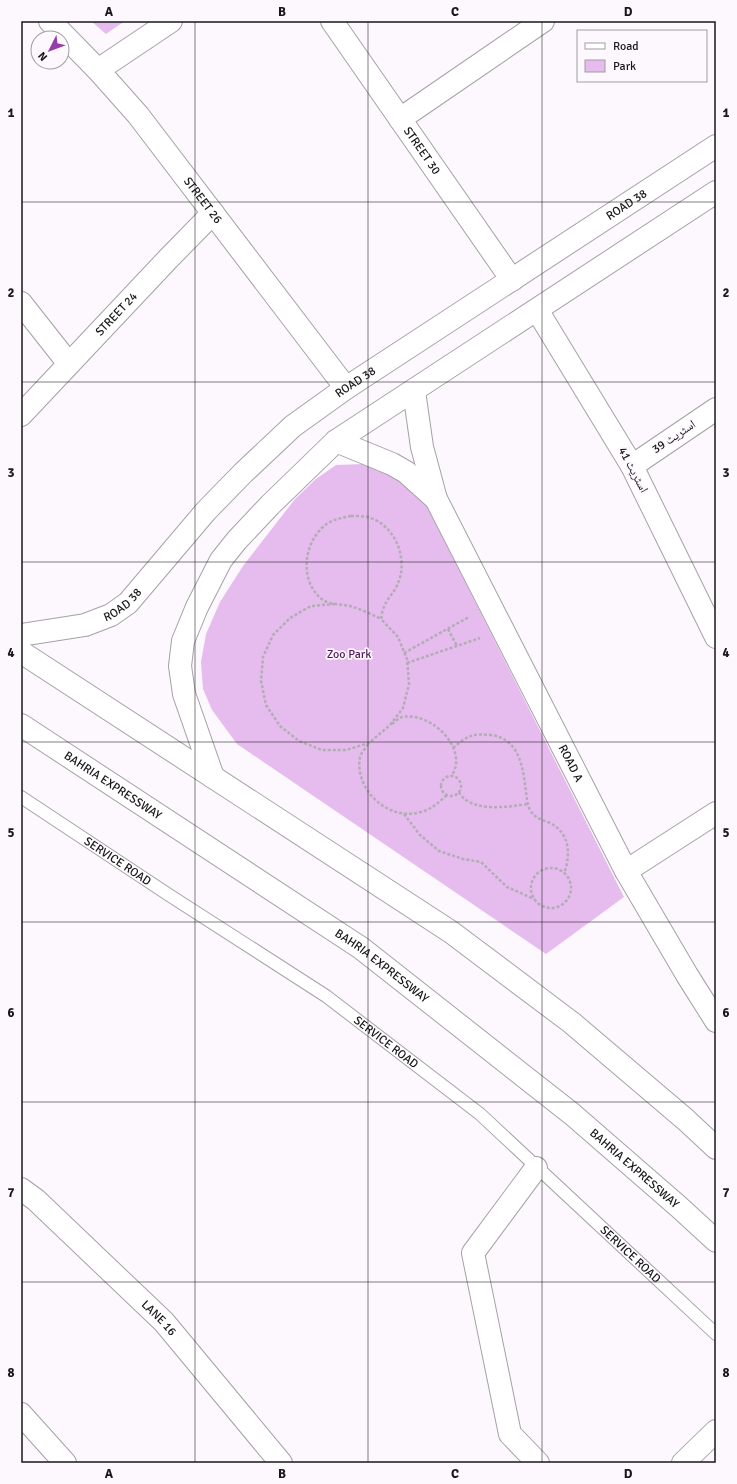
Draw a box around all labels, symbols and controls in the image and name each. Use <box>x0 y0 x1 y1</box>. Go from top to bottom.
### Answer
text: A <box>105 4 114 20</box>
text: B <box>278 4 286 20</box>
text: C <box>451 4 459 20</box>
text: D <box>624 4 633 20</box>
north arrow <box>30 30 70 70</box>
legend <box>577 30 707 82</box>
text: Road <box>613 39 639 54</box>
text: N <box>36 49 50 64</box>
text: Park <box>613 59 636 74</box>
text: 1 <box>7 105 15 121</box>
text: 1 <box>722 105 730 121</box>
street label: STREET 30 <box>400 124 444 177</box>
street label: STREET 26 <box>180 174 225 227</box>
street label: ROAD 38 <box>603 186 650 223</box>
text: 2 <box>7 285 15 301</box>
text: 2 <box>722 285 730 301</box>
street label: STREET 24 <box>92 288 141 339</box>
street label: ROAD 38 <box>332 363 378 401</box>
street label: اسٹریٹ 39 <box>649 417 699 457</box>
street label: اسٹریٹ 41 <box>615 445 651 495</box>
text: 3 <box>7 465 15 481</box>
text: 3 <box>722 465 730 481</box>
street label: ROAD 38 <box>101 585 145 625</box>
text: 4 <box>7 645 15 661</box>
text: 4 <box>722 645 730 661</box>
park label: Zoo Park <box>327 647 371 662</box>
street label: ROAD A <box>555 742 587 785</box>
street label: BAHRIA EXPRESSWAY <box>61 748 165 823</box>
text: 5 <box>7 825 15 841</box>
text: 5 <box>722 825 730 841</box>
street label: SERVICE ROAD <box>81 833 154 889</box>
street label: BAHRIA EXPRESSWAY <box>332 926 432 1006</box>
text: 6 <box>7 1005 15 1021</box>
text: 6 <box>722 1005 730 1021</box>
street label: SERVICE ROAD <box>351 1013 422 1072</box>
street label: BAHRIA EXPRESSWAY <box>587 1125 682 1211</box>
text: 7 <box>7 1185 15 1201</box>
text: 7 <box>722 1185 730 1201</box>
street label: SERVICE ROAD <box>597 1222 664 1286</box>
street label: LANE 16 <box>138 1297 180 1339</box>
text: 8 <box>7 1365 15 1381</box>
text: 8 <box>722 1365 730 1381</box>
text: A <box>105 1466 114 1482</box>
text: B <box>278 1466 286 1482</box>
text: C <box>451 1466 459 1482</box>
text: D <box>624 1466 633 1482</box>

